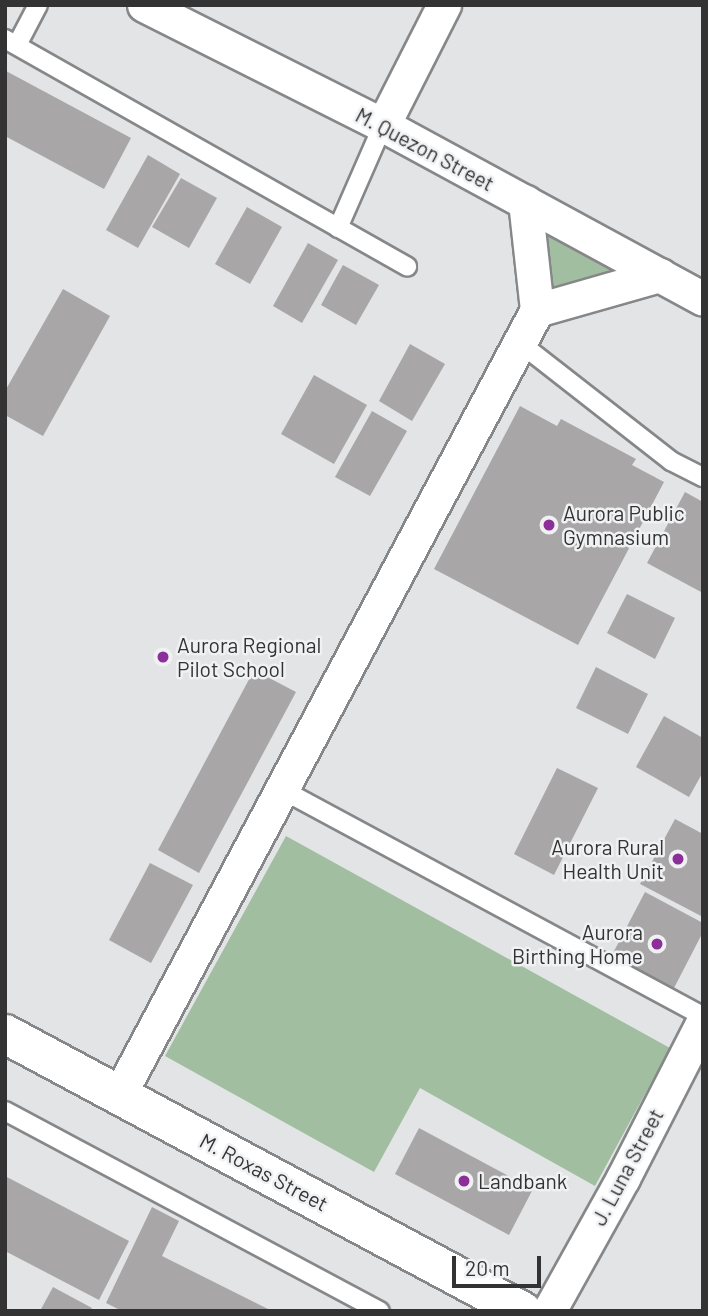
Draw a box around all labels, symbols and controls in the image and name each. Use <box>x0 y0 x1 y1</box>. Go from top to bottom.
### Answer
street label: M. Quezon Street <box>351 102 499 196</box>
place label: Aurora Public Gymnasium <box>563 500 685 550</box>
marker: Aurora Public Gymnasium <box>541 517 557 533</box>
place label: Aurora Regional Pilot School <box>177 632 321 682</box>
marker: Aurora Regional Pilot School <box>155 649 171 665</box>
place label: Aurora Rural Health Unit <box>551 834 664 884</box>
marker: Aurora Rural Health Unit <box>670 851 686 867</box>
place label: Aurora Birthing Home <box>512 919 643 969</box>
marker: Aurora Birthing Home <box>649 936 665 952</box>
street label: J. Luna Street <box>586 1104 668 1230</box>
street label: M. Roxas Street <box>196 1128 332 1216</box>
place label: Landbank <box>478 1168 567 1194</box>
marker: Landbank <box>456 1173 472 1189</box>
scale bar <box>456 1242 545 1286</box>
text: 20 m <box>465 1255 510 1280</box>

